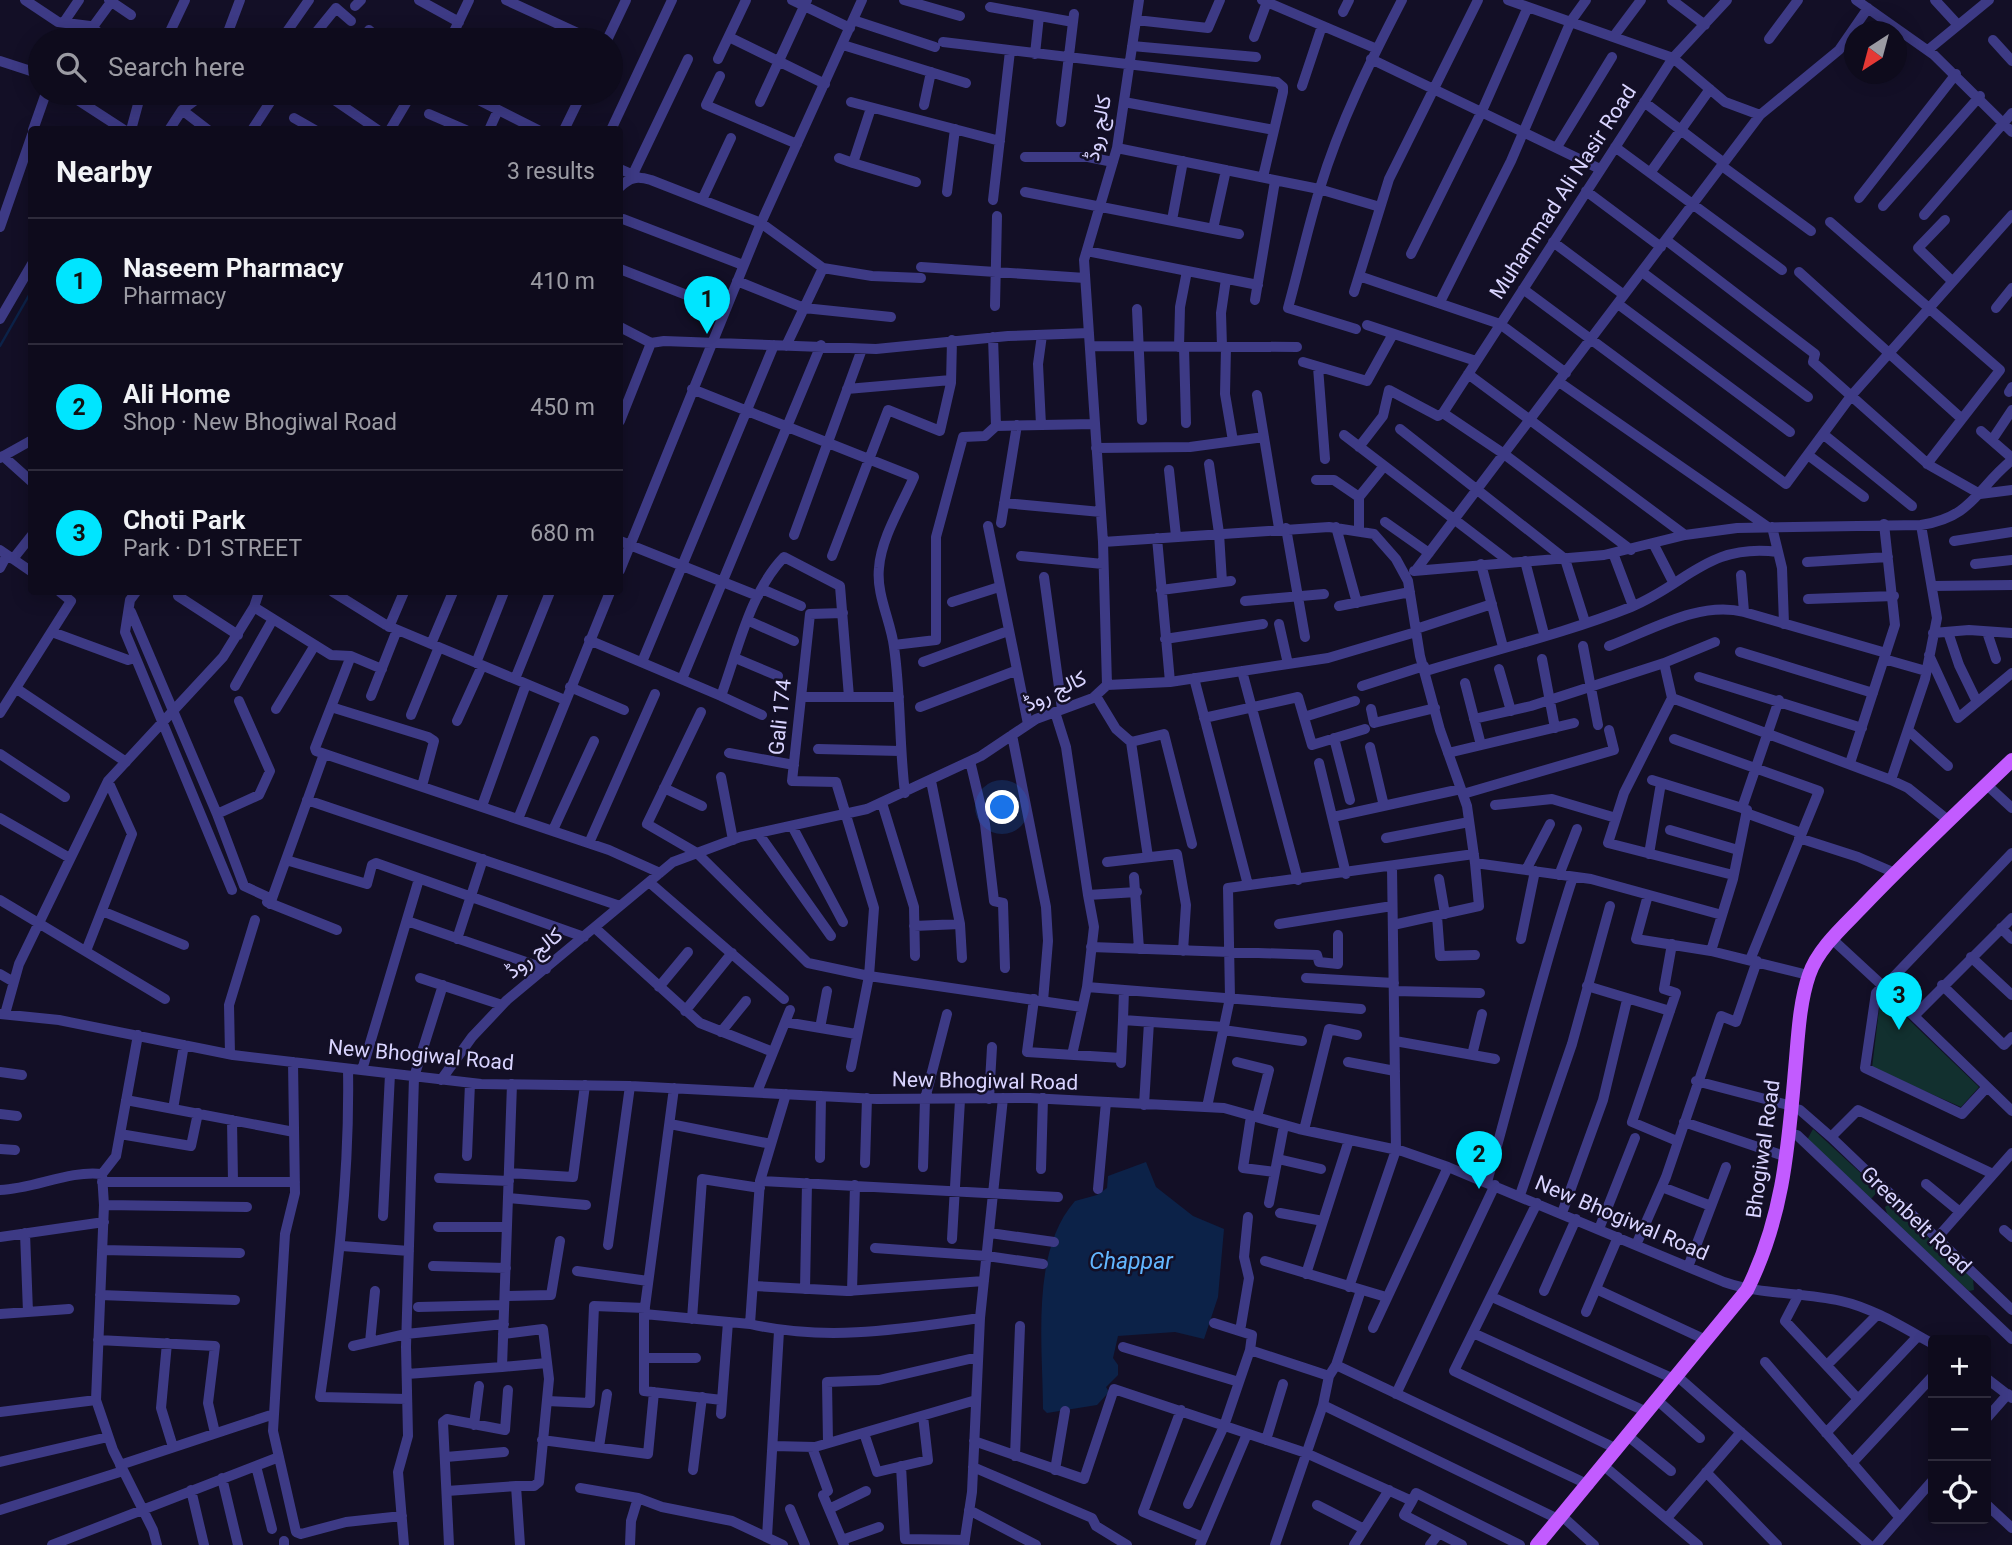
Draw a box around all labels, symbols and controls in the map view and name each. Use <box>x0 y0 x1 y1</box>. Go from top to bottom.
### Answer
north arrow <box>1844 21 1907 84</box>
search box <box>28 28 623 105</box>
icon: search <box>52 48 90 86</box>
text: Search here <box>108 52 245 82</box>
street label: Muhammad Ali Nasir Road <box>1485 81 1641 303</box>
street label: کالج روڈ <box>1080 93 1118 163</box>
text: Nearby <box>56 154 152 189</box>
text: 3 results <box>507 158 595 185</box>
text: Naseem Pharmacy <box>123 253 344 283</box>
text: 1 <box>72 268 86 295</box>
text: 410 m <box>530 268 595 295</box>
pin: 1 <box>684 276 730 334</box>
text: Pharmacy <box>123 283 226 310</box>
text: Ali Home <box>123 379 230 409</box>
text: 2 <box>72 394 86 421</box>
text: 450 m <box>530 394 595 421</box>
text: Shop · New Bhogiwal Road <box>123 409 397 436</box>
text: Choti Park <box>123 505 245 535</box>
text: 3 <box>72 520 86 547</box>
text: 680 m <box>530 520 595 547</box>
text: Park · D1 STREET <box>123 535 302 562</box>
street label: کالج روڈ <box>1020 666 1091 718</box>
street label: Gali 174 <box>764 677 796 756</box>
your location <box>985 790 1019 824</box>
street label: کالج روڈ <box>500 923 569 985</box>
pin: 3 <box>1876 972 1922 1030</box>
street label: New Bhogiwal Road <box>327 1035 515 1075</box>
street label: New Bhogiwal Road <box>892 1067 1078 1095</box>
street label: Bhogiwal Road <box>1741 1078 1785 1220</box>
pin: 2 <box>1456 1131 1502 1189</box>
street label: Greenbelt Road <box>1856 1162 1976 1278</box>
street label: New Bhogiwal Road <box>1532 1171 1712 1265</box>
water label: Chappar <box>1089 1248 1174 1275</box>
map controls <box>1928 1335 1991 1524</box>
button: + <box>1928 1335 1991 1398</box>
button: − <box>1928 1398 1991 1461</box>
button: locate <box>1928 1461 1991 1524</box>

